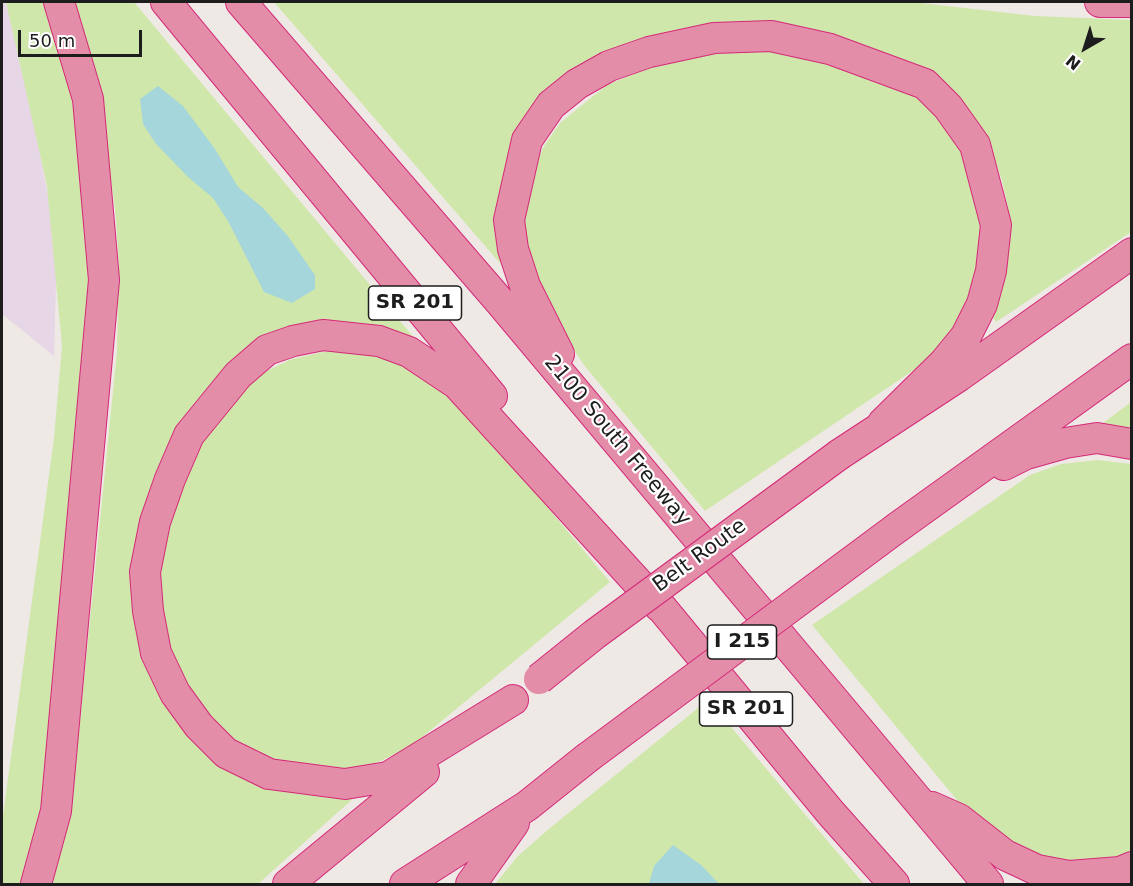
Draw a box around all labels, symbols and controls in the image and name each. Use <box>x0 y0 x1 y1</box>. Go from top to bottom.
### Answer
scale bar <box>21 18 146 56</box>
north arrow <box>1055 18 1115 78</box>
text: 50 m <box>29 30 75 51</box>
text: N <box>1062 51 1085 74</box>
road number: SR 201 <box>368 286 462 320</box>
street label: 2100 South Freeway <box>538 351 696 531</box>
street label: Belt Route <box>648 514 752 598</box>
road number: I 215 <box>708 625 777 659</box>
road number: SR 201 <box>700 692 792 726</box>

